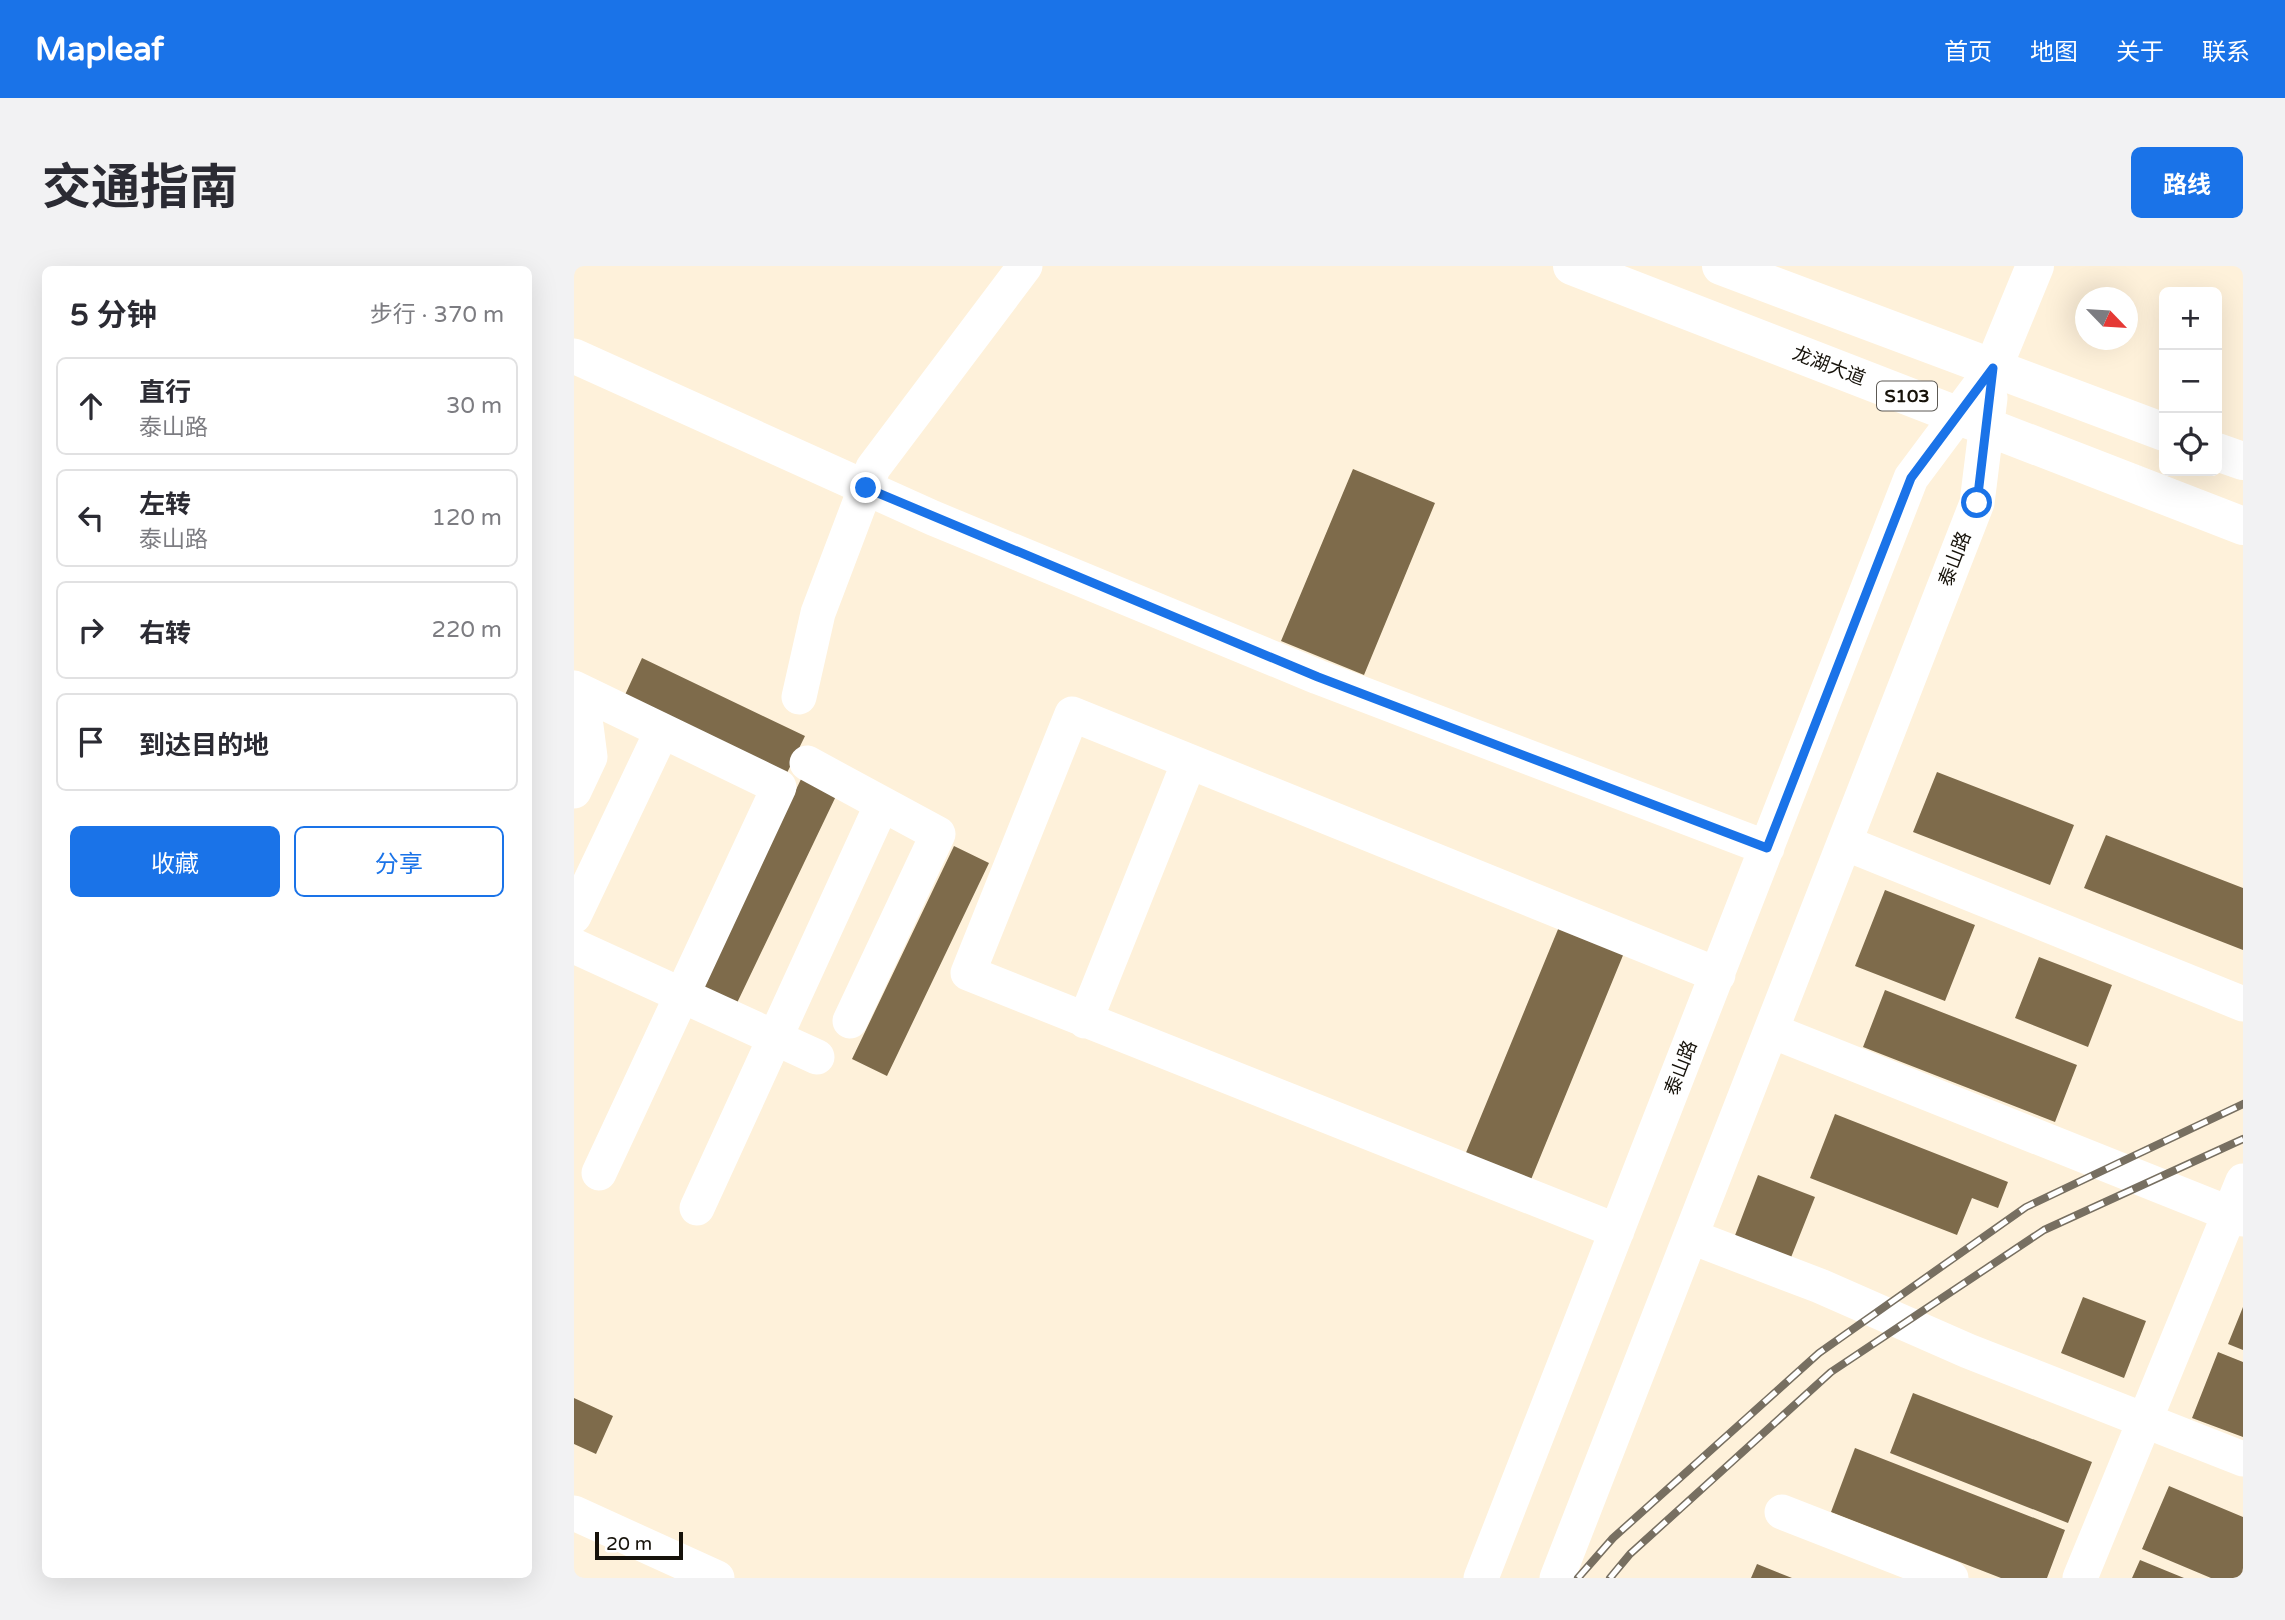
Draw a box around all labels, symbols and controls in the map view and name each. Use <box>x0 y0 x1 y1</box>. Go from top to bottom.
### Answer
text: Mapleaf <box>35 30 164 69</box>
text: 首页 <box>1944 38 1992 67</box>
text: 地图 <box>2030 38 2078 67</box>
text: 关于 <box>2116 38 2164 67</box>
text: 联系 <box>2202 38 2250 67</box>
button: 路线 <box>2131 147 2243 218</box>
text: 交通指南 <box>42 159 238 218</box>
north arrow <box>2075 287 2138 350</box>
map controls <box>2159 287 2222 476</box>
button: + <box>2159 287 2222 350</box>
text: 5 分钟 <box>70 297 157 334</box>
text: 步行 · 370 m <box>370 301 504 329</box>
street label: 龙湖大道 <box>1790 342 1868 390</box>
button: − <box>2159 350 2222 413</box>
text: 直行 <box>139 377 191 408</box>
road number: S103 <box>1877 382 1937 411</box>
icon: ahead <box>72 387 110 425</box>
text: 30 m <box>446 392 502 420</box>
button: locate <box>2159 413 2222 476</box>
text: 泰山路 <box>139 414 208 442</box>
route end <box>850 472 881 503</box>
route start <box>1961 487 1992 518</box>
text: 左转 <box>139 489 191 520</box>
icon: left <box>72 499 110 537</box>
text: 120 m <box>432 504 502 532</box>
text: 泰山路 <box>139 526 208 554</box>
street label: 泰山路 <box>1935 528 1975 590</box>
icon: right <box>72 611 110 649</box>
text: 220 m <box>432 616 502 644</box>
text: 右转 <box>139 618 191 649</box>
icon: arrive <box>72 723 110 761</box>
text: 到达目的地 <box>139 730 269 761</box>
button: 收藏 <box>70 826 280 897</box>
button: 分享 <box>294 826 504 897</box>
street label: 泰山路 <box>1661 1037 1701 1099</box>
scale bar <box>595 1529 682 1561</box>
text: 20 m <box>606 1533 652 1555</box>

